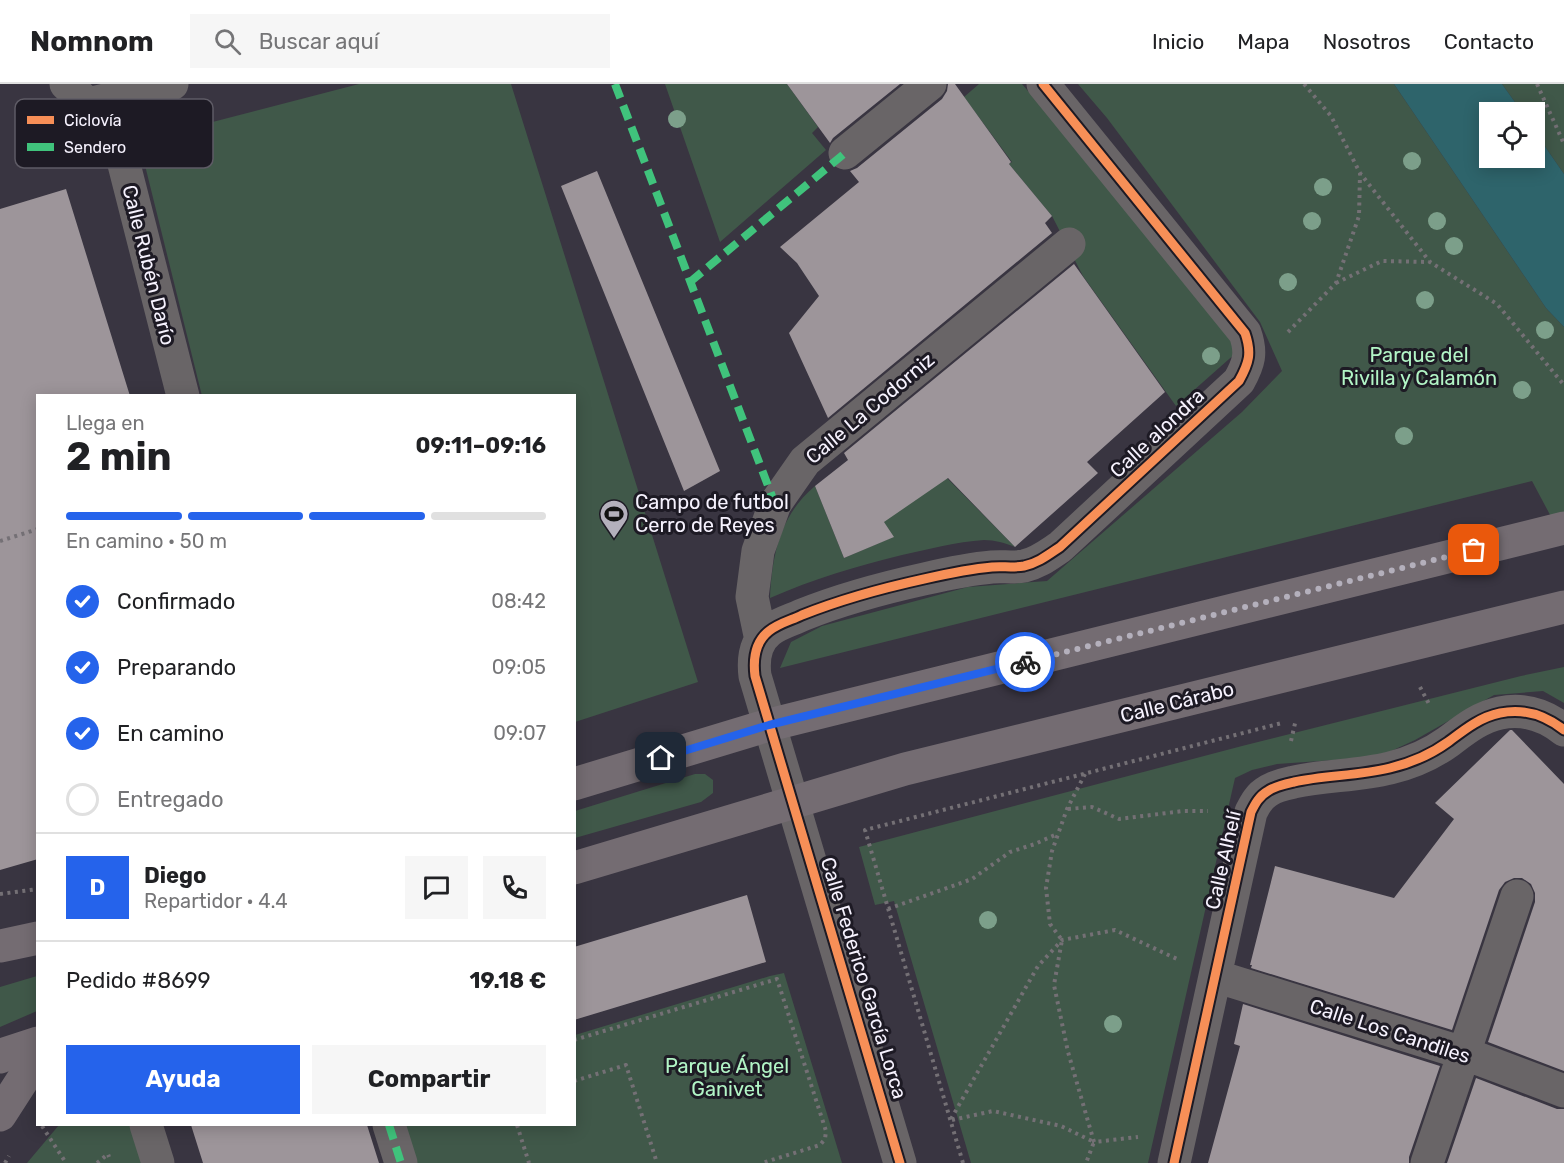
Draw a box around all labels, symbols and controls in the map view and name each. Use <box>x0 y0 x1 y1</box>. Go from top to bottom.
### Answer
search box <box>190 14 610 68</box>
text: Nomnom <box>30 25 154 58</box>
icon: search <box>211 25 244 58</box>
text: Buscar aquí <box>259 28 379 55</box>
text: Inicio <box>1152 29 1204 54</box>
text: Mapa <box>1237 29 1290 54</box>
text: Nosotros <box>1323 29 1411 54</box>
text: Contacto <box>1444 29 1534 54</box>
legend <box>15 99 213 168</box>
map controls <box>1479 102 1545 168</box>
button: locate <box>1479 102 1545 168</box>
text: Ciclovía <box>64 111 122 130</box>
text: Sendero <box>64 138 126 157</box>
street label: Calle Rubén Darío <box>117 182 181 348</box>
park label: Parque del Rivilla y Calamón <box>1341 343 1497 390</box>
street label: Calle La Codorniz <box>801 347 939 469</box>
street label: Calle alondra <box>1105 383 1209 483</box>
text: Llega en <box>66 411 145 435</box>
text: 09:11–09:16 <box>415 432 546 459</box>
text: 2 min <box>66 434 172 480</box>
place label: Campo de futbol Cerro de Reyes <box>635 490 789 537</box>
sports icon: Campo de futbol Cerro de Reyes <box>598 498 630 540</box>
pin <box>1448 524 1499 575</box>
text: En camino · 50 m <box>66 529 227 553</box>
icon: bag <box>1457 533 1490 566</box>
icon: check <box>66 585 99 618</box>
text: Confirmado <box>117 588 235 615</box>
text: 08:42 <box>491 589 546 613</box>
courier <box>995 632 1055 692</box>
icon: bike <box>1009 646 1042 679</box>
icon: check <box>66 651 99 684</box>
text: Preparando <box>117 654 236 681</box>
text: 09:05 <box>492 655 546 679</box>
street label: Calle Cárabo <box>1118 676 1236 728</box>
icon: check <box>66 717 99 750</box>
text: En camino <box>117 720 224 747</box>
text: 09:07 <box>493 721 546 745</box>
pin <box>635 732 686 783</box>
icon: home <box>644 741 677 774</box>
text: Entregado <box>117 786 224 813</box>
street label: Calle Alhelí <box>1200 807 1246 912</box>
street label: Calle Federico García Lorca <box>816 854 912 1102</box>
button: chat <box>405 856 468 919</box>
button: phone <box>483 856 546 919</box>
text: Diego <box>144 862 207 889</box>
text: D <box>90 874 105 901</box>
text: Repartidor · 4.4 <box>144 889 288 913</box>
text: Pedido #8699 <box>66 967 211 994</box>
text: 19.18 € <box>469 967 546 994</box>
street label: Calle Los Candiles <box>1307 994 1473 1068</box>
button: Ayuda <box>66 1045 300 1114</box>
button: Compartir <box>312 1045 546 1114</box>
park label: Parque Ángel Ganivet <box>665 1054 789 1101</box>

